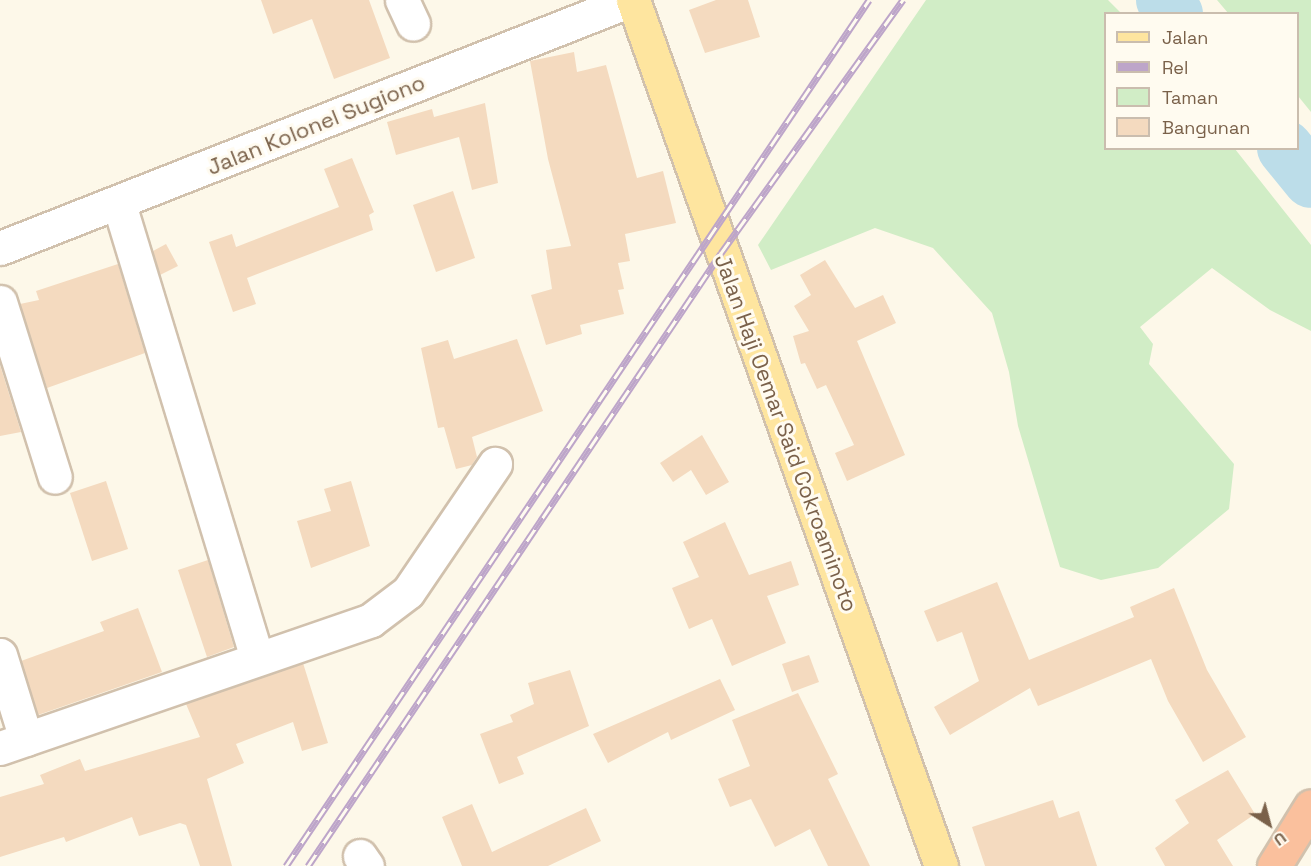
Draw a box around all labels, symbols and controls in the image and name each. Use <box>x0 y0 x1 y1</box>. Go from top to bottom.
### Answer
legend <box>1104 12 1299 150</box>
text: Jalan <box>1162 26 1208 49</box>
text: Rel <box>1162 56 1188 79</box>
street label: Jalan Kolonel Sugiono <box>203 69 429 181</box>
text: Taman <box>1162 86 1218 109</box>
text: Bangunan <box>1162 116 1250 139</box>
street label: Jalan Haji Oemar Said Cokroaminoto <box>709 251 863 615</box>
north arrow <box>1239 794 1299 854</box>
text: U <box>1269 827 1290 851</box>

